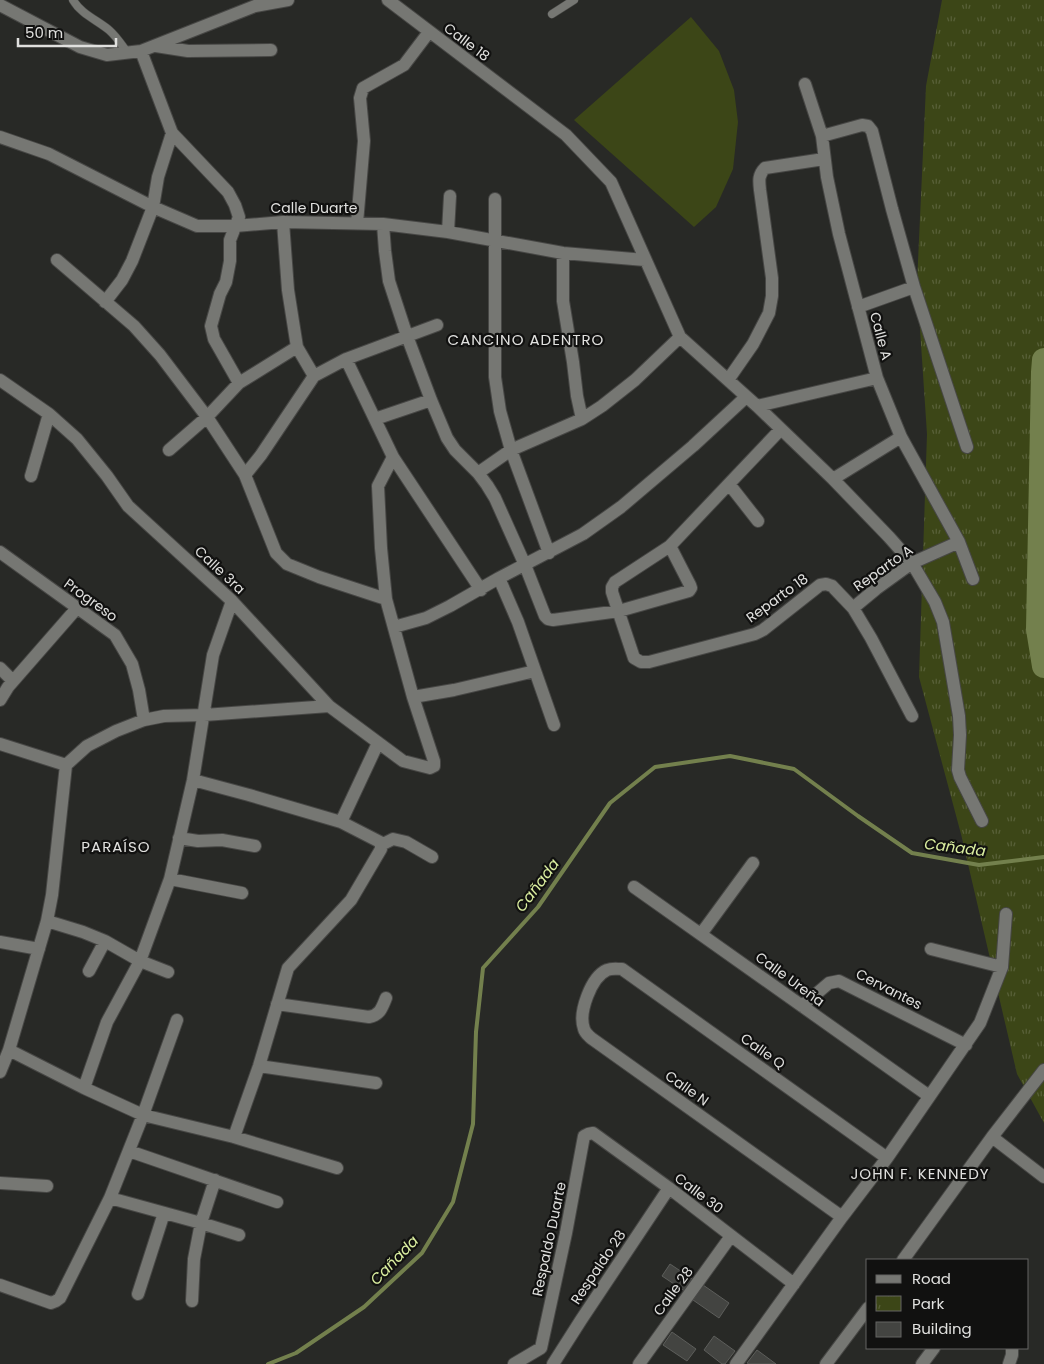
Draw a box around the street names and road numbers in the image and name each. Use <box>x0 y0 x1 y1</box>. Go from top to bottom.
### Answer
street label: Calle 18 <box>440 18 494 66</box>
street label: Calle Duarte <box>271 198 358 218</box>
street label: Calle A <box>865 310 897 362</box>
street label: Reparto A <box>849 540 917 596</box>
street label: Calle 3ra <box>190 541 250 599</box>
street label: Reparto 18 <box>742 569 812 627</box>
street label: Progreso <box>60 574 122 626</box>
street label: Calle Ureña <box>751 947 829 1011</box>
street label: Cervantes <box>852 964 926 1014</box>
street label: Calle Q <box>737 1028 789 1074</box>
street label: Calle N <box>661 1066 713 1110</box>
street label: Calle 30 <box>670 1168 728 1218</box>
street label: Respaldo Duarte <box>527 1180 571 1298</box>
street label: Respaldo 28 <box>566 1226 630 1308</box>
street label: Calle 28 <box>648 1262 698 1320</box>

